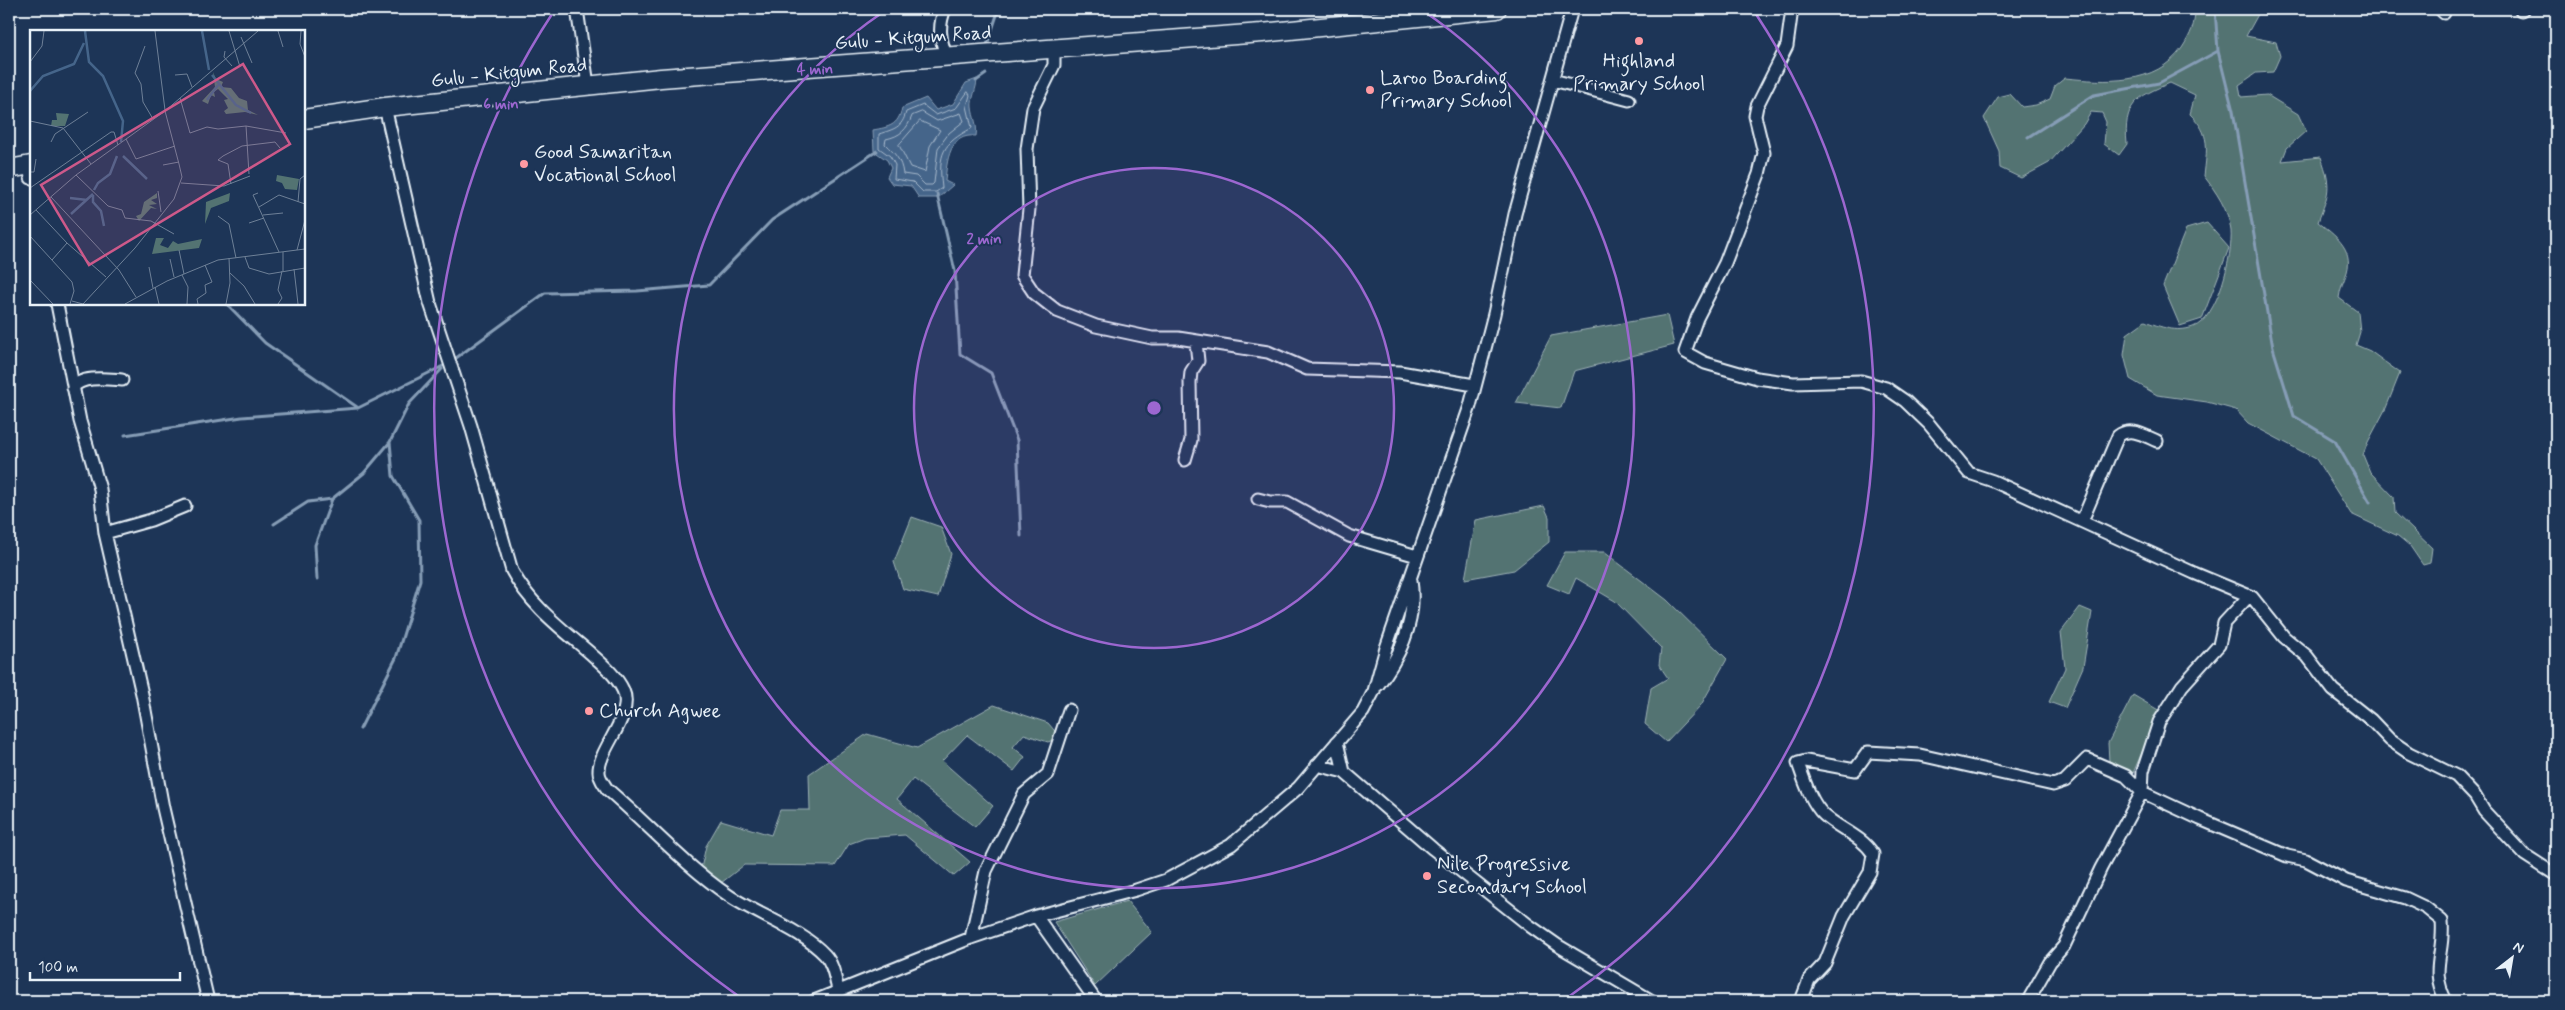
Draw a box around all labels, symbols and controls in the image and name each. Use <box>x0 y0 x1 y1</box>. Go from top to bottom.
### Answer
street label: Gulu - Kitgum Road <box>834 19 992 58</box>
inset map <box>30 30 305 305</box>
marker: Highland Primary School <box>1633 35 1645 47</box>
place label: Highland Primary School <box>1573 48 1705 98</box>
street label: Gulu - Kitgum Road <box>429 51 589 96</box>
text: 4 min <box>797 60 833 80</box>
place label: Laroo Boarding Primary School <box>1380 65 1512 115</box>
marker: Laroo Boarding Primary School <box>1364 84 1376 96</box>
text: 6 min <box>483 95 519 115</box>
place label: Good Samaritan Vocational School <box>534 139 676 189</box>
marker: Good Samaritan Vocational School <box>518 158 530 170</box>
text: 2 min <box>966 230 1002 250</box>
centre of rings <box>1145 399 1163 417</box>
place label: Church Agwee <box>599 698 721 725</box>
marker: Church Agwee <box>583 705 595 717</box>
place label: Nile Progressive Secondary School <box>1437 851 1587 901</box>
marker: Nile Progressive Secondary School <box>1421 870 1433 882</box>
north arrow <box>2488 932 2538 982</box>
text: N <box>2510 938 2527 958</box>
scale bar <box>30 950 180 982</box>
text: 100 m <box>38 958 78 978</box>

